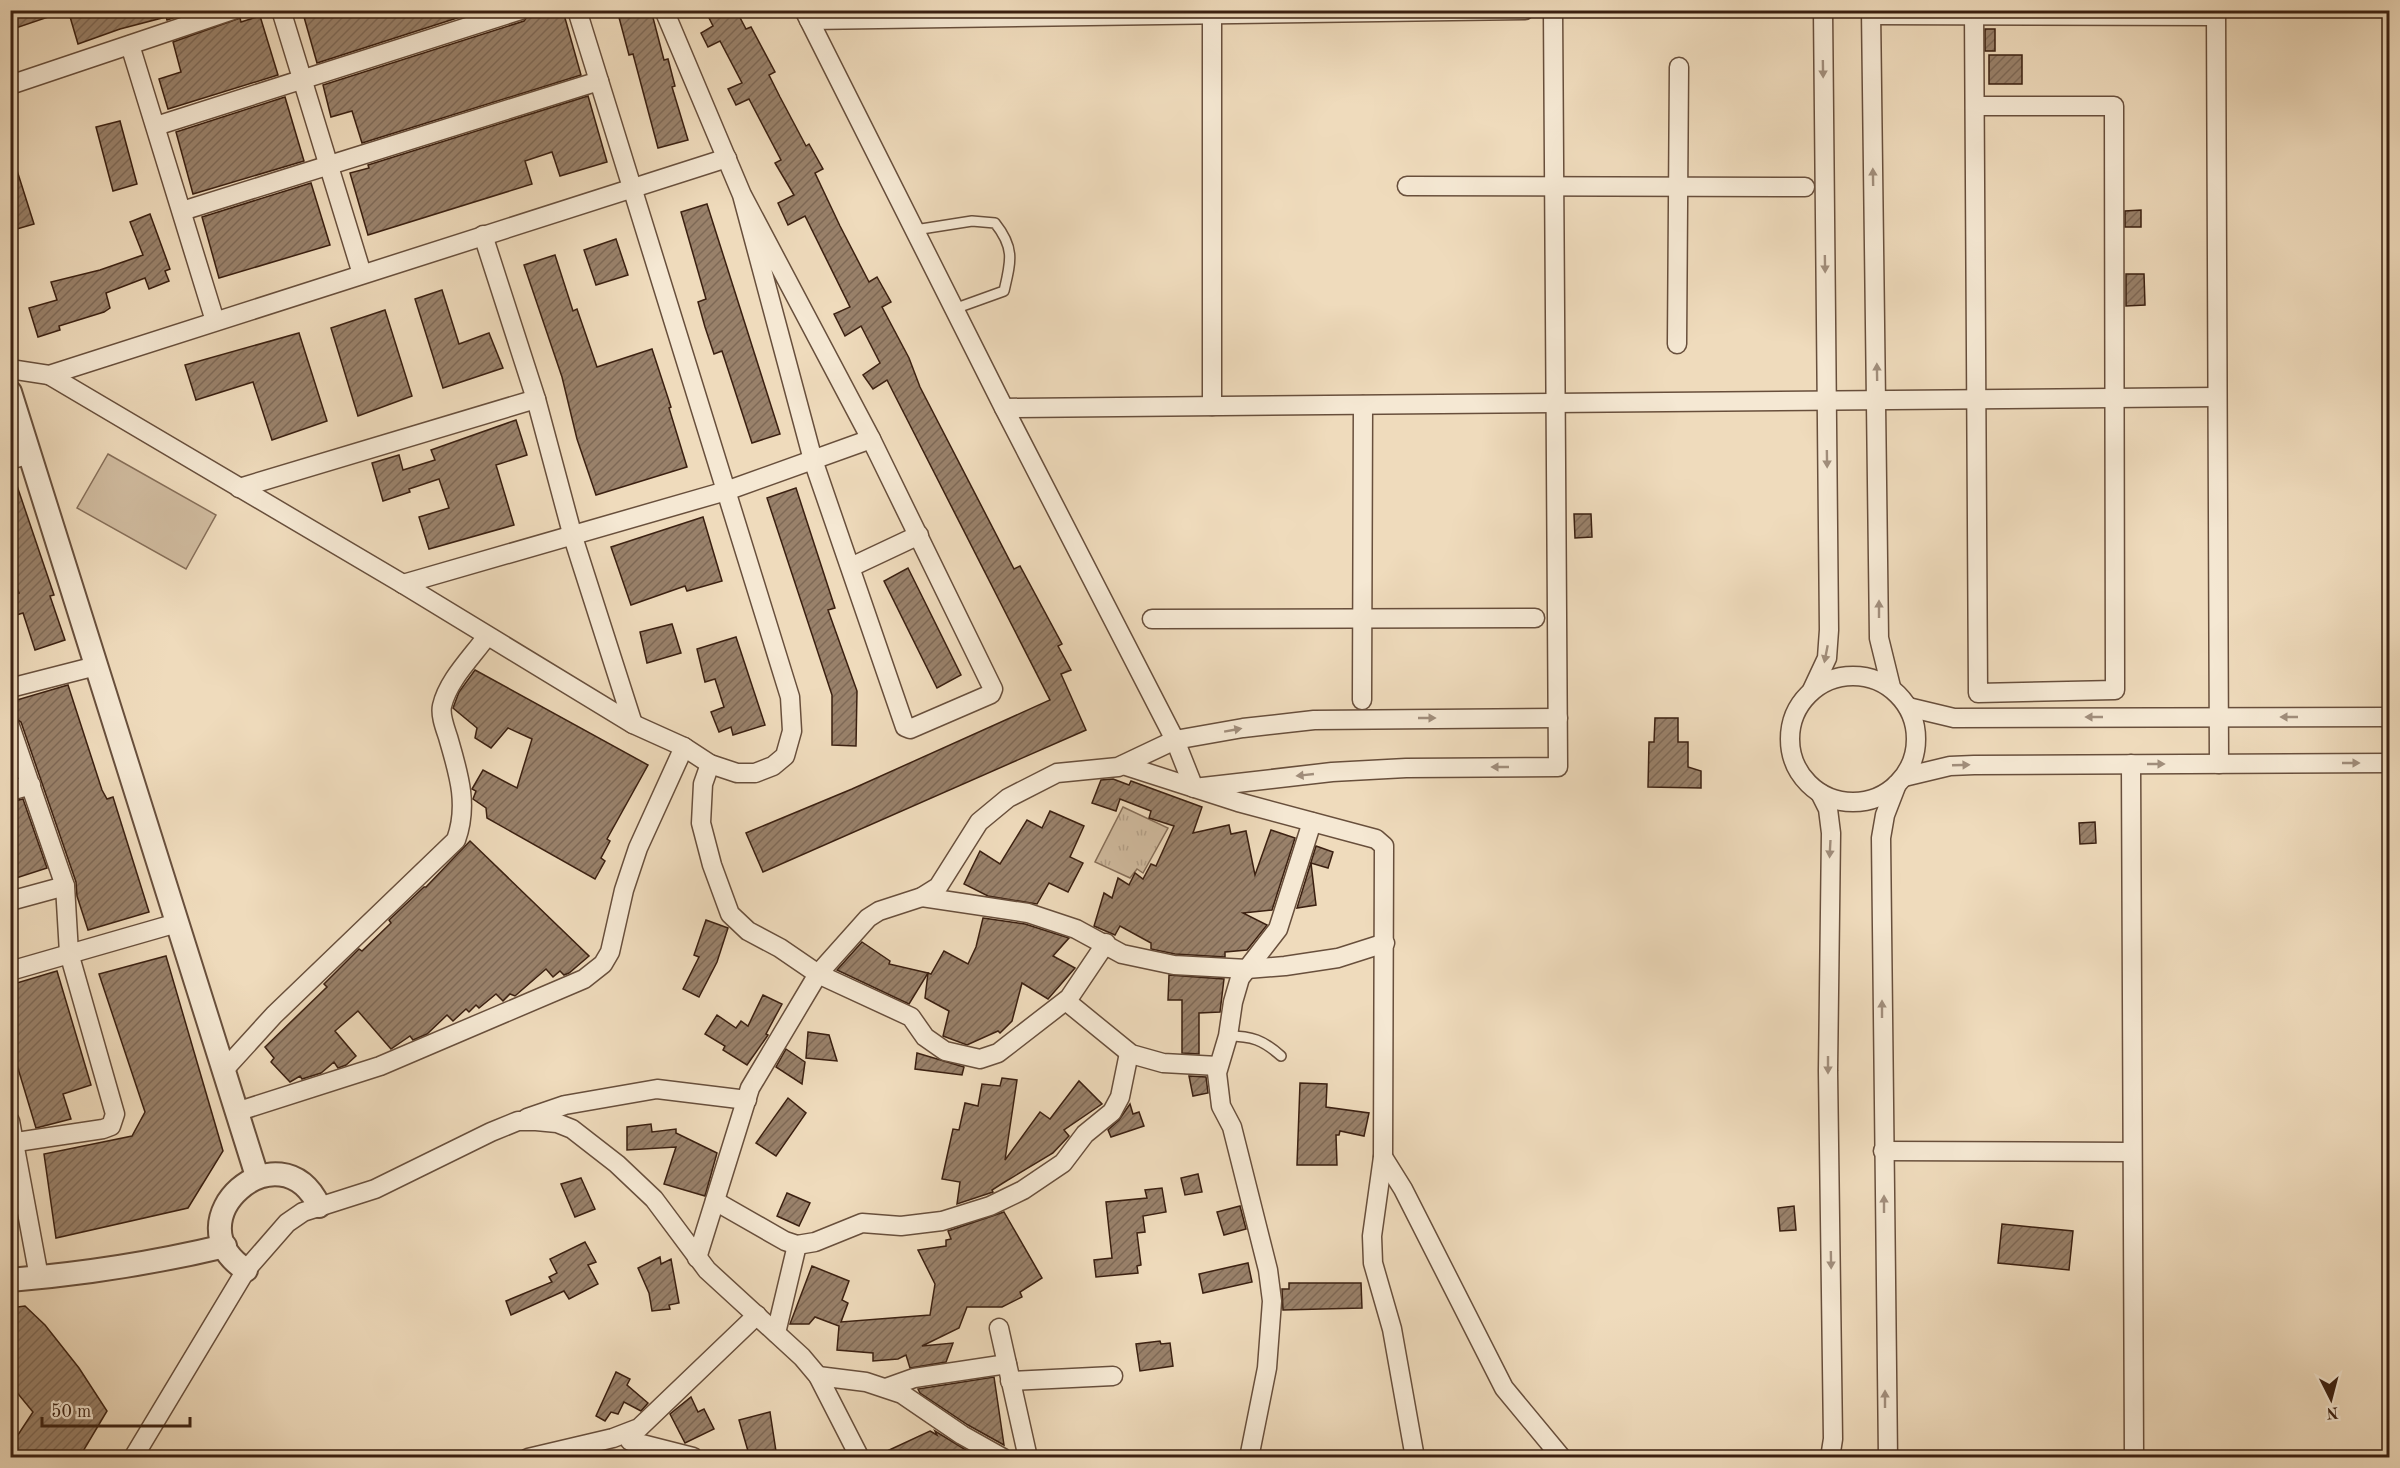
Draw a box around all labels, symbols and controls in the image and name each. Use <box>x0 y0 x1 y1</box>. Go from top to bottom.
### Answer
one-way arrow <box>1819 59 1828 78</box>
one-way arrow <box>1869 168 1878 187</box>
one-way arrow <box>1820 254 1830 273</box>
one-way arrow <box>1872 363 1881 382</box>
one-way arrow <box>1822 449 1832 468</box>
one-way arrow <box>1874 600 1884 619</box>
one-way arrow <box>1821 644 1830 663</box>
one-way arrow <box>2085 712 2104 722</box>
one-way arrow <box>2280 712 2299 722</box>
one-way arrow <box>1418 713 1437 723</box>
one-way arrow <box>1223 725 1242 734</box>
one-way arrow <box>2341 758 2360 768</box>
one-way arrow <box>2146 759 2165 769</box>
one-way arrow <box>1951 761 1970 770</box>
one-way arrow <box>1490 762 1509 772</box>
one-way arrow <box>1296 770 1315 780</box>
one-way arrow <box>1825 840 1834 859</box>
one-way arrow <box>1877 1000 1887 1019</box>
one-way arrow <box>1823 1056 1833 1075</box>
one-way arrow <box>1879 1195 1889 1214</box>
one-way arrow <box>1827 1251 1836 1270</box>
north arrow <box>2301 1369 2361 1429</box>
scale bar <box>42 1390 190 1428</box>
one-way arrow <box>1880 1390 1890 1409</box>
text: 50 m <box>51 1403 91 1421</box>
text: N <box>2325 1403 2339 1421</box>

